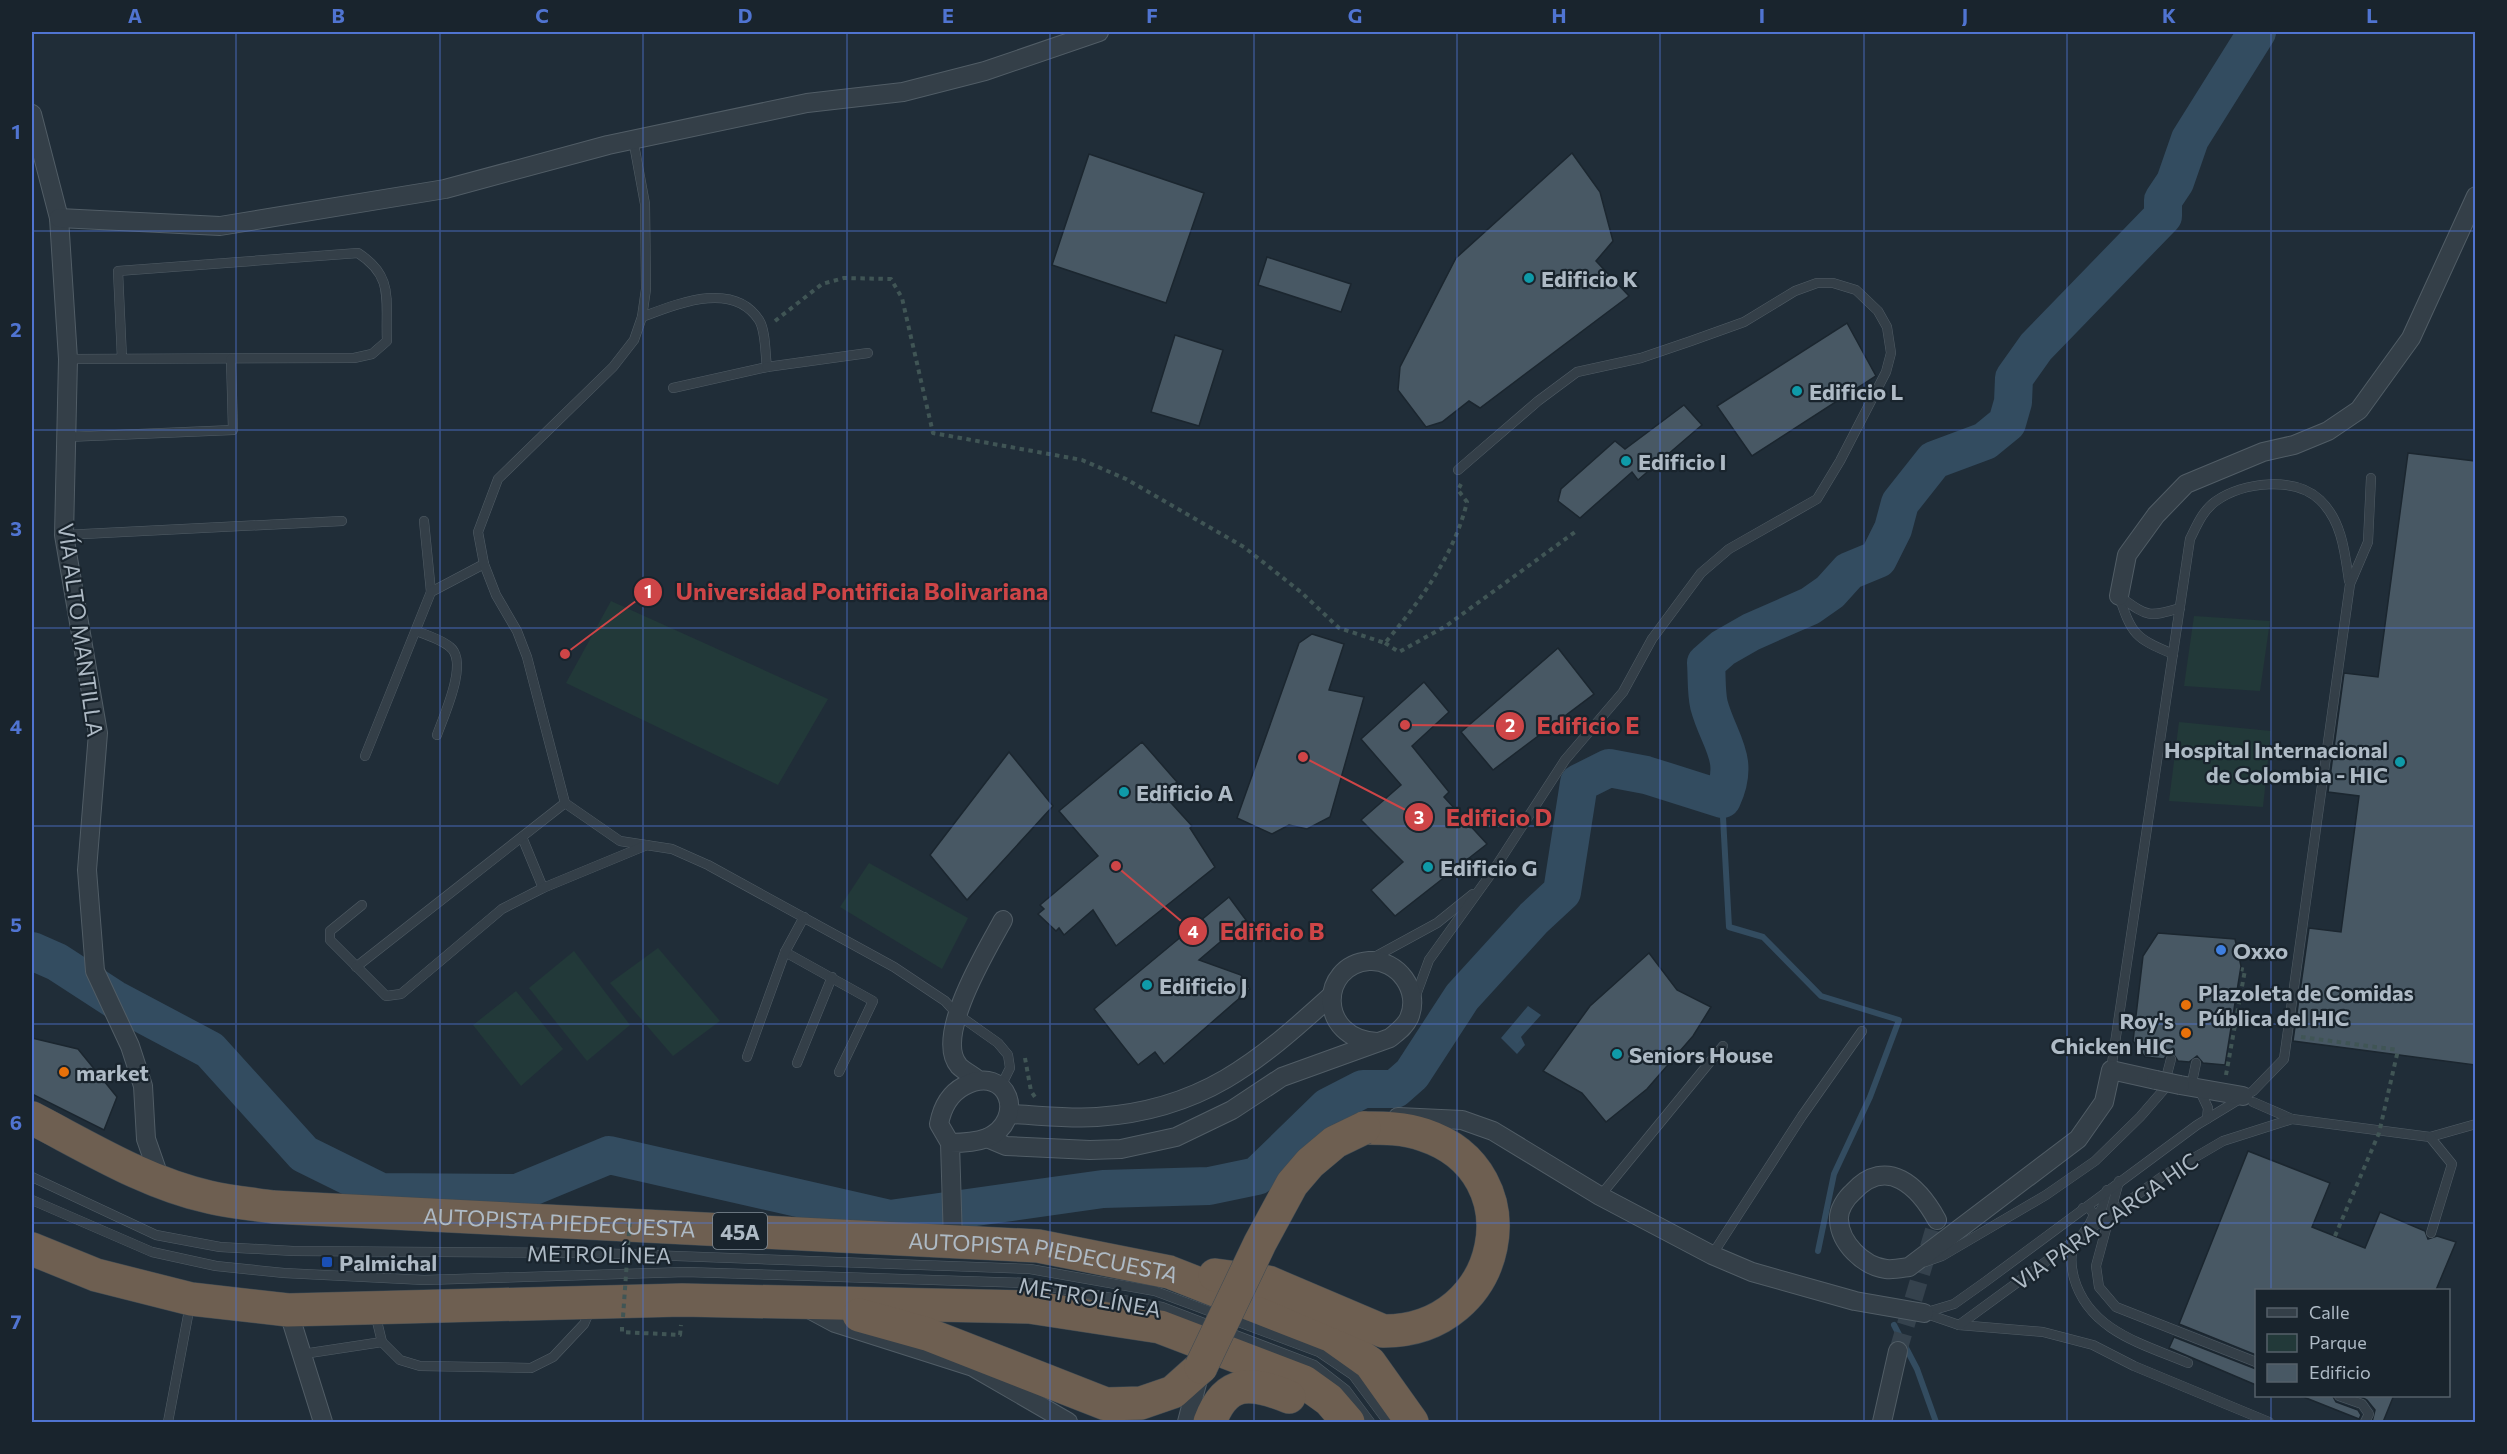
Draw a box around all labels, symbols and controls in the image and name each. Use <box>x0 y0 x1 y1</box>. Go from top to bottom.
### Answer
text: A <box>128 3 142 27</box>
text: B <box>331 3 345 27</box>
text: C <box>535 3 549 27</box>
text: D <box>738 3 752 27</box>
text: E <box>942 3 954 27</box>
text: F <box>1146 3 1158 27</box>
text: G <box>1348 3 1362 27</box>
text: H <box>1552 3 1567 27</box>
text: I <box>1759 3 1765 27</box>
text: J <box>1962 3 1968 27</box>
text: K <box>2162 3 2176 27</box>
text: L <box>2366 3 2378 27</box>
text: 1 <box>11 119 21 143</box>
place label: Edificio K <box>1541 265 1638 292</box>
marker: Edificio K <box>1522 271 1536 285</box>
text: 2 <box>10 317 22 341</box>
place label: Edificio L <box>1809 378 1903 405</box>
marker: Edificio L <box>1790 384 1804 398</box>
place label: Edificio I <box>1638 448 1726 475</box>
marker: Edificio I <box>1619 454 1633 468</box>
text: 3 <box>10 516 22 540</box>
street label: VÍA ALTO MANTILLA <box>53 522 109 738</box>
callout: Universidad Pontificia Bolivariana <box>633 571 1060 613</box>
text: Universidad Pontificia Bolivariana <box>676 576 1048 605</box>
text: 1 <box>644 580 652 602</box>
callout: Edificio E <box>1495 705 1652 747</box>
text: Edificio E <box>1536 710 1640 739</box>
text: 4 <box>10 714 22 738</box>
text: 2 <box>1505 714 1515 736</box>
place label: Hospital Internacional de Colombia - HIC <box>2164 736 2388 788</box>
marker: Hospital Internacional de Colombia - HIC <box>2393 755 2407 769</box>
place label: Edificio A <box>1136 779 1233 806</box>
marker: Edificio A <box>1117 785 1131 799</box>
callout: Edificio D <box>1404 796 1564 838</box>
text: Edificio D <box>1446 802 1552 831</box>
text: 3 <box>1414 806 1424 828</box>
place label: Edificio G <box>1440 854 1537 881</box>
marker: Edificio G <box>1421 860 1435 874</box>
callout: Edificio B <box>1178 910 1336 952</box>
text: 5 <box>10 912 22 936</box>
text: Edificio B <box>1220 916 1324 945</box>
text: 4 <box>1187 920 1199 942</box>
place label: Oxxo <box>2233 937 2288 964</box>
marker: Oxxo <box>2214 943 2228 957</box>
place label: Edificio J <box>1159 972 1247 999</box>
marker: Edificio J <box>1140 978 1154 992</box>
place label: Plazoleta de Comidas Pública del HIC <box>2198 979 2414 1031</box>
marker: Plazoleta de Comidas Pública del HIC <box>2179 998 2193 1012</box>
place label: Roy's Chicken HIC <box>2050 1007 2174 1059</box>
marker: Roy's Chicken HIC <box>2179 1026 2193 1040</box>
place label: Seniors House <box>1629 1041 1773 1068</box>
marker: Seniors House <box>1610 1047 1624 1061</box>
place label: market <box>76 1059 149 1086</box>
marker: market <box>57 1065 71 1079</box>
text: 6 <box>10 1110 22 1134</box>
street label: VIA PARA CARGA HIC <box>2007 1147 2203 1295</box>
street label: AUTOPISTA PIEDECUESTA <box>423 1201 696 1242</box>
road number: 45A <box>713 1213 767 1249</box>
street label: AUTOPISTA PIEDECUESTA <box>908 1226 1183 1288</box>
street label: METROLÍNEA <box>527 1239 671 1269</box>
place label: Palmichal <box>339 1249 437 1276</box>
marker: Palmichal <box>320 1255 334 1269</box>
street label: METROLÍNEA <box>1017 1271 1163 1323</box>
legend <box>2255 1289 2450 1397</box>
text: Calle <box>2309 1301 2349 1323</box>
text: 7 <box>11 1309 22 1333</box>
text: Parque <box>2309 1331 2367 1353</box>
text: Edificio <box>2309 1361 2371 1383</box>

